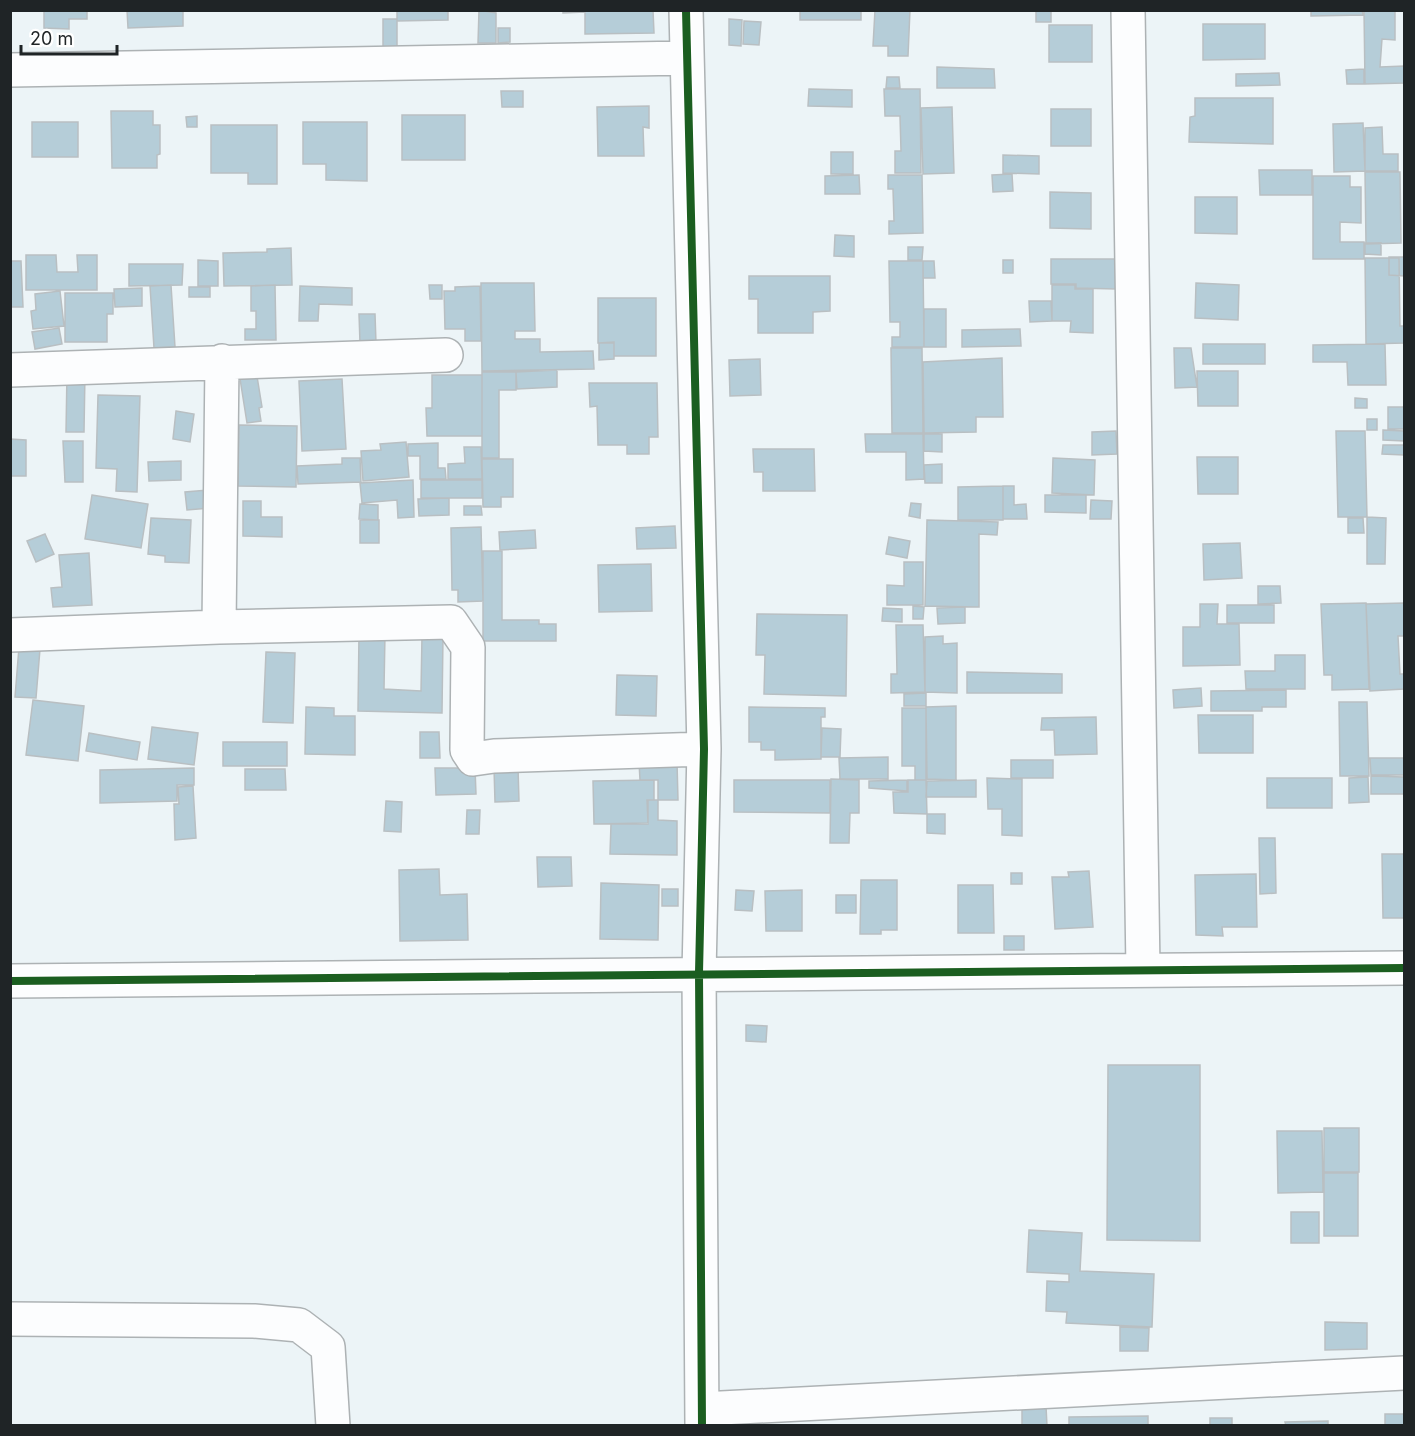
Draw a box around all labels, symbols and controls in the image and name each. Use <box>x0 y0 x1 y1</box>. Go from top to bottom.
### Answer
scale bar <box>21 18 117 56</box>
text: 20 m <box>30 28 73 49</box>

